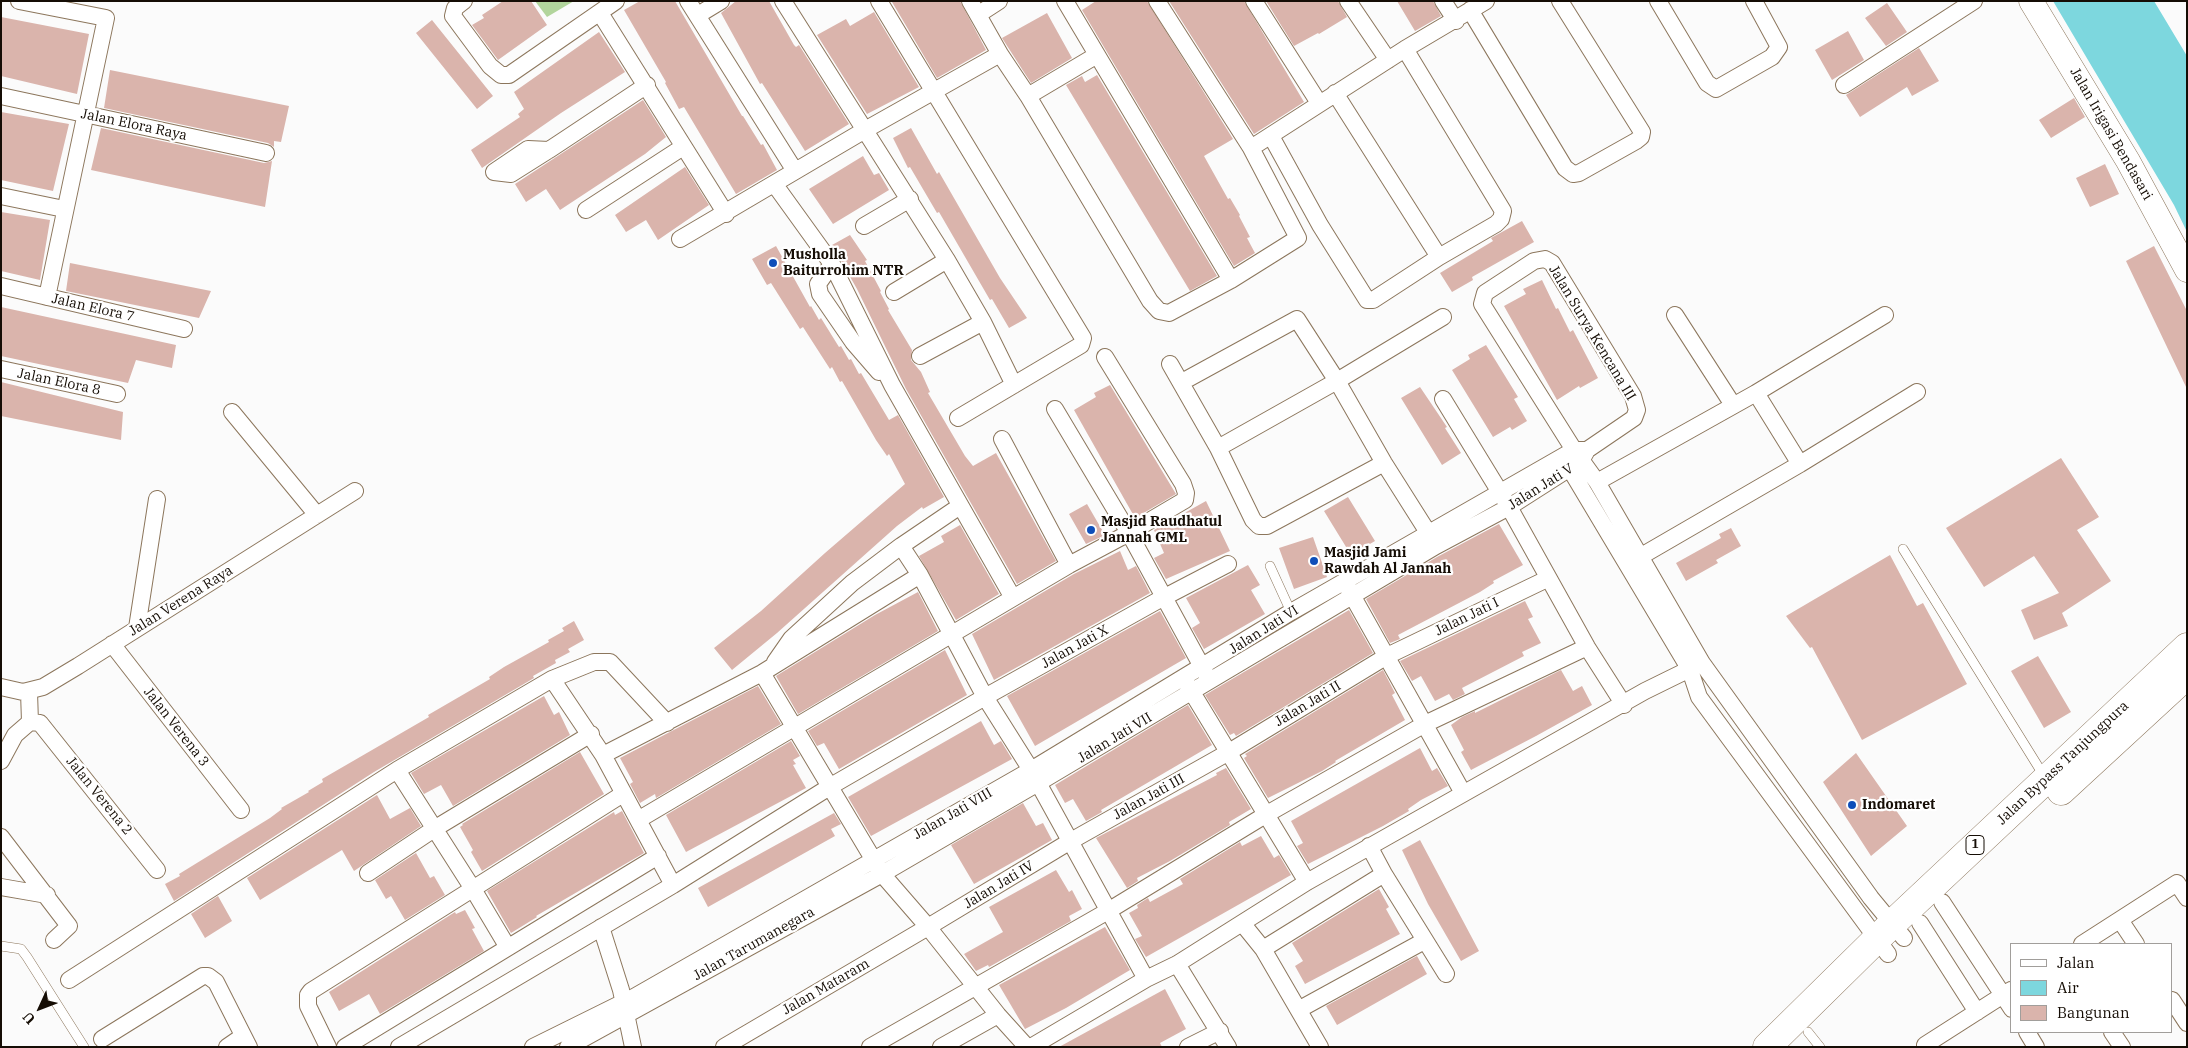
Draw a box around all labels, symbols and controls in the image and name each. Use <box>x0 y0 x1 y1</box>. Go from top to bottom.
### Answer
street label: Jalan Irigasi Bendasari <box>2066 65 2156 203</box>
street label: Jalan Elora Raya <box>79 106 189 144</box>
place label: Musholla Baiturrohim NTR <box>783 247 904 280</box>
marker: Musholla Baiturrohim NTR <box>767 257 779 269</box>
street label: Jalan Surya Kencana III <box>1545 262 1639 404</box>
street label: Jalan Elora 7 <box>50 290 136 326</box>
street label: Jalan Elora 8 <box>16 365 102 399</box>
street label: Jalan Jati V <box>1505 460 1577 514</box>
place label: Masjid Raudhatul Jannah GML <box>1101 514 1222 546</box>
marker: Masjid Raudhatul Jannah GML <box>1085 524 1097 536</box>
place label: Masjid Jami Rawdah Al Jannah <box>1324 545 1451 578</box>
marker: Masjid Jami Rawdah Al Jannah <box>1308 555 1320 567</box>
street label: Jalan Verena Raya <box>126 562 236 640</box>
street label: Jalan Jati I <box>1432 594 1502 640</box>
street label: Jalan Jati VI <box>1226 602 1302 658</box>
street label: Jalan Jati X <box>1039 622 1111 672</box>
street label: Jalan Jati II <box>1272 678 1344 730</box>
street label: Jalan Verena 3 <box>140 684 212 770</box>
street label: Jalan Bypass Tanjungpura <box>1994 698 2132 828</box>
street label: Jalan Jati VII <box>1075 709 1155 767</box>
street label: Jalan Verena 2 <box>62 753 136 839</box>
street label: Jalan Jati III <box>1110 771 1188 823</box>
street label: Jalan Jati VIII <box>911 785 995 843</box>
place label: Indomaret <box>1862 797 1935 813</box>
marker: Indomaret <box>1846 799 1858 811</box>
road number: 1 <box>1966 836 1984 854</box>
street label: Jalan Jati IV <box>961 858 1037 912</box>
street label: Jalan Tarumanegara <box>691 904 817 984</box>
legend <box>2010 943 2173 1033</box>
text: Jalan <box>2057 953 2094 972</box>
street label: Jalan Mataram <box>780 955 872 1019</box>
text: Air <box>2057 978 2079 997</box>
north arrow <box>15 983 65 1033</box>
text: Bangunan <box>2057 1003 2130 1022</box>
text: U <box>19 1008 39 1028</box>

